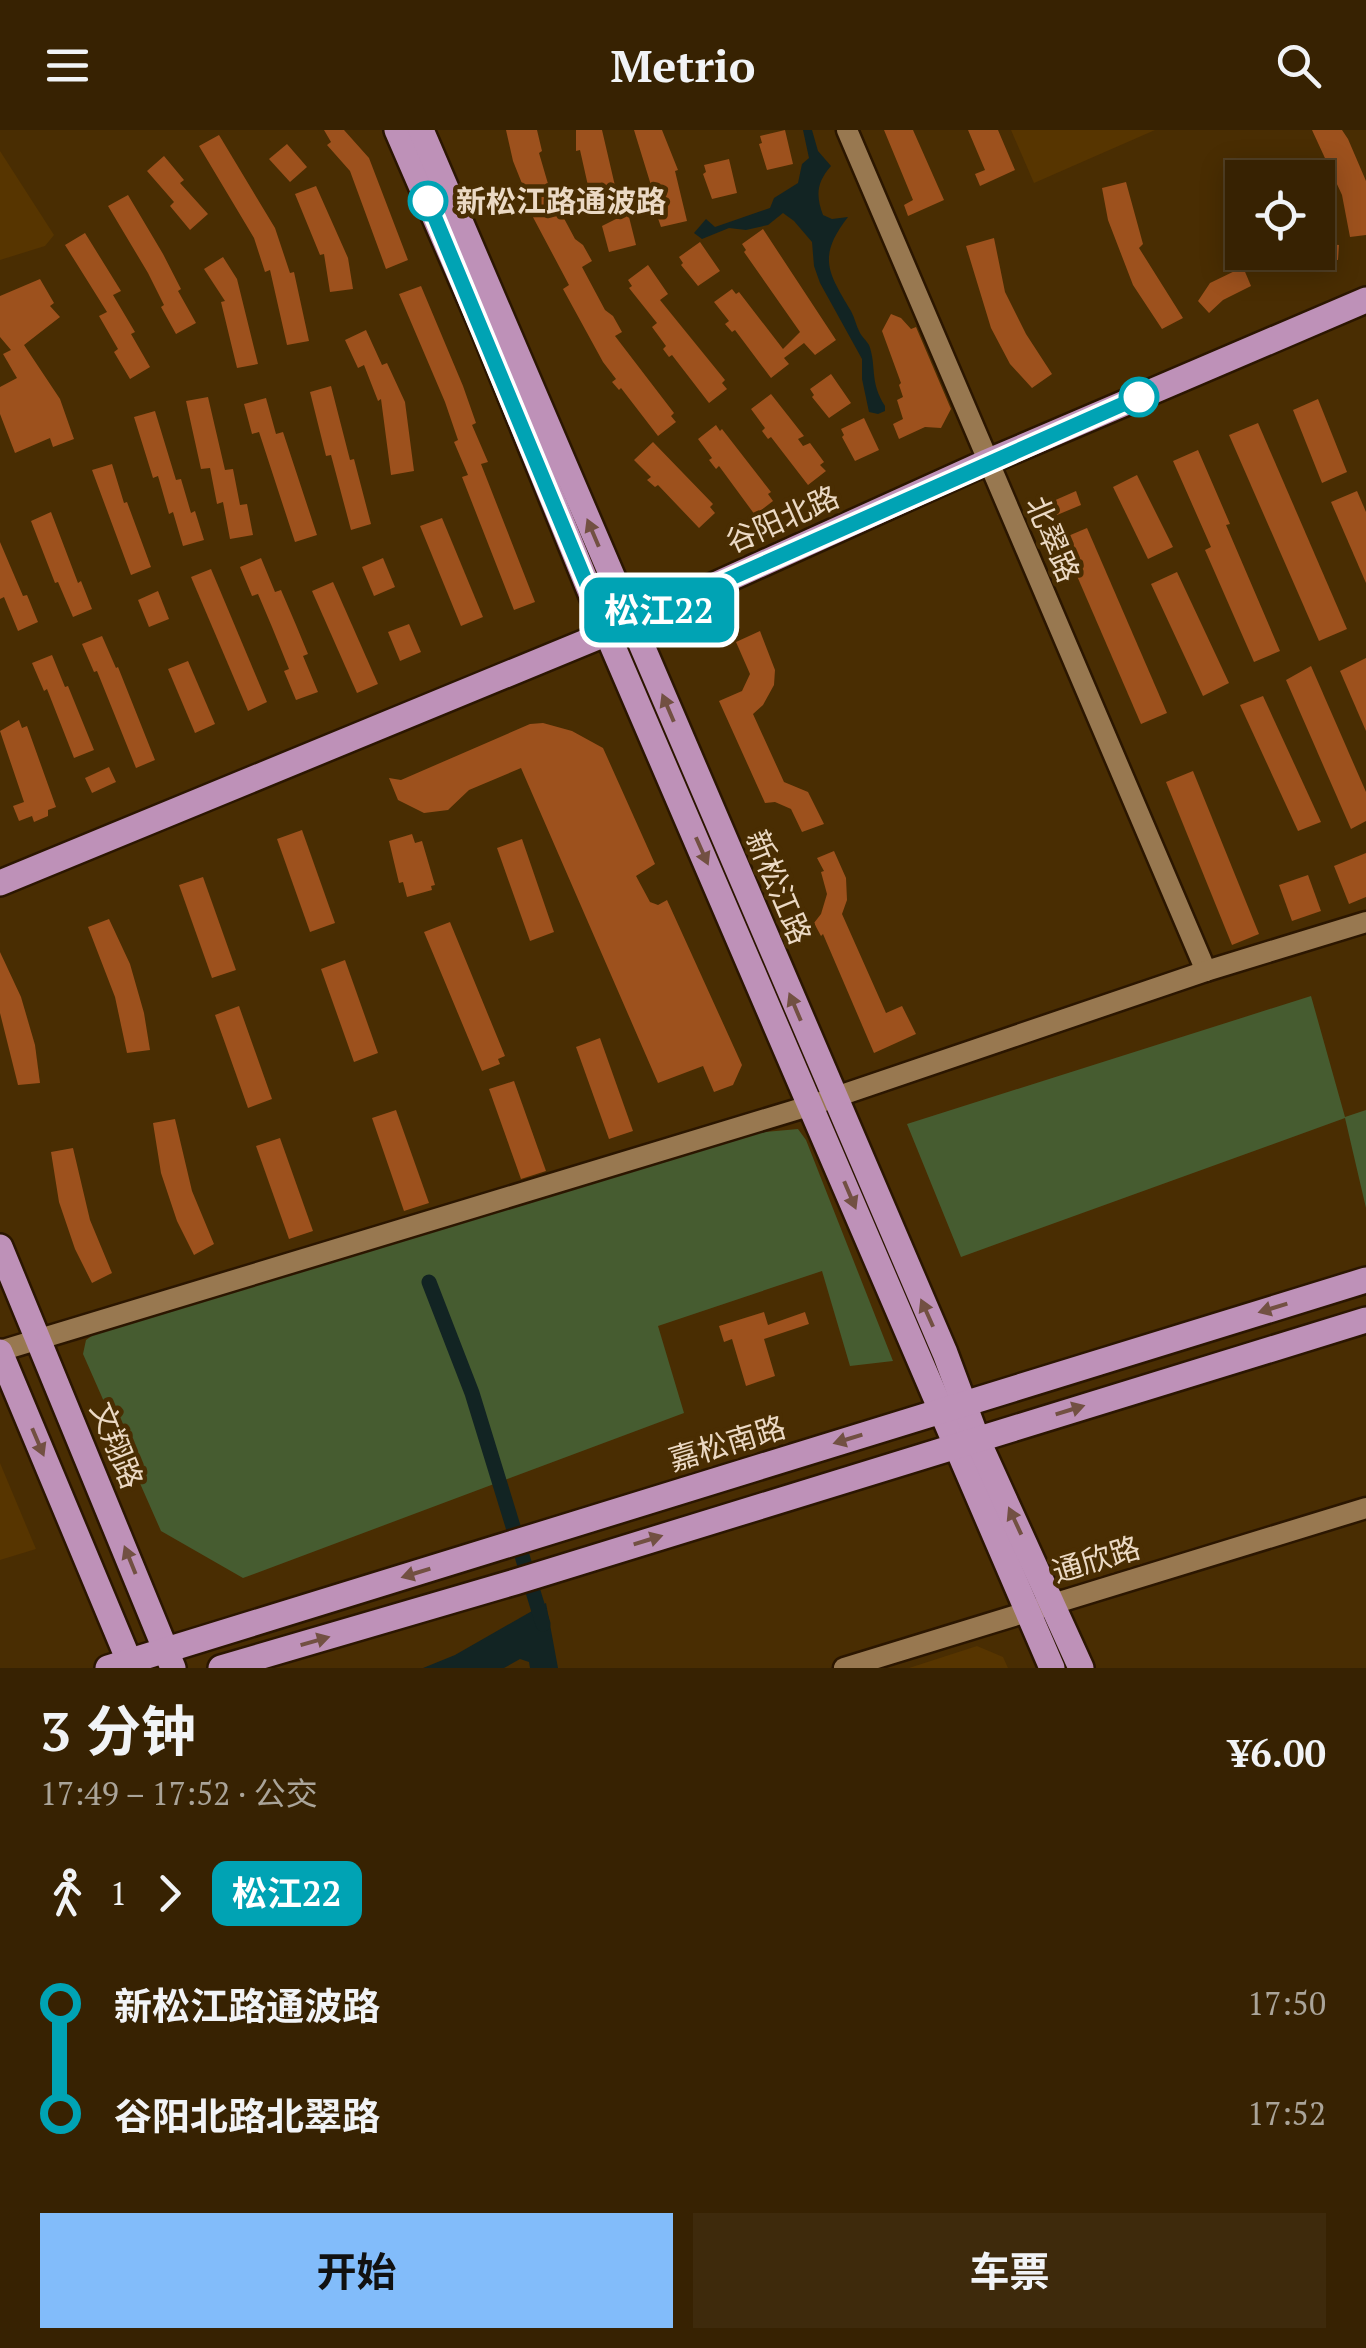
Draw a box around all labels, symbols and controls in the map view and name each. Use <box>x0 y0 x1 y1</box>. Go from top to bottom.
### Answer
text: Metrio <box>610 35 756 95</box>
icon: menu <box>40 38 95 93</box>
icon: search <box>1271 38 1326 93</box>
map controls <box>1225 160 1335 270</box>
button: locate <box>1225 160 1335 270</box>
place label: 新松江路通波路 <box>456 181 666 221</box>
marker: 新松江路通波路 <box>409 182 447 220</box>
unlabelled marker <box>1120 378 1158 416</box>
street label: 谷阳北路 <box>719 476 845 562</box>
street label: 北翠路 <box>1017 490 1089 588</box>
one-way arrow <box>585 518 601 548</box>
line badge: 松江22 <box>589 578 729 642</box>
text: 松江22 <box>604 587 714 633</box>
one-way arrow <box>660 693 676 723</box>
street label: 新松江路 <box>737 824 821 950</box>
one-way arrow <box>694 836 710 866</box>
one-way arrow <box>787 992 803 1022</box>
one-way arrow <box>842 1180 858 1210</box>
one-way arrow <box>919 1298 935 1328</box>
one-way arrow <box>1258 1302 1288 1317</box>
street label: 文翔路 <box>82 1396 152 1494</box>
one-way arrow <box>1056 1402 1086 1417</box>
street label: 嘉松南路 <box>664 1406 790 1480</box>
one-way arrow <box>30 1427 46 1457</box>
one-way arrow <box>833 1433 863 1448</box>
one-way arrow <box>1007 1506 1024 1535</box>
street label: 通欣路 <box>1047 1527 1145 1591</box>
one-way arrow <box>633 1532 664 1547</box>
one-way arrow <box>121 1545 137 1575</box>
one-way arrow <box>401 1567 431 1582</box>
one-way arrow <box>300 1633 331 1648</box>
text: 3 分钟 <box>40 1694 196 1767</box>
text: ¥6.00 <box>1229 1728 1326 1778</box>
text: 17:49 – 17:52 · 公交 <box>40 1772 318 1814</box>
icon: walk <box>40 1866 95 1921</box>
icon: forward <box>142 1866 197 1921</box>
text: 松江22 <box>232 1870 342 1916</box>
text: 1 <box>110 1872 127 1914</box>
text: 新松江路通波路 <box>114 1981 380 2031</box>
text: 17:50 <box>1247 1982 1326 2024</box>
text: 谷阳北路北翠路 <box>114 2091 380 2141</box>
text: 17:52 <box>1247 2092 1326 2134</box>
button: 开始 <box>40 2213 673 2328</box>
button: 车票 <box>693 2213 1326 2328</box>

